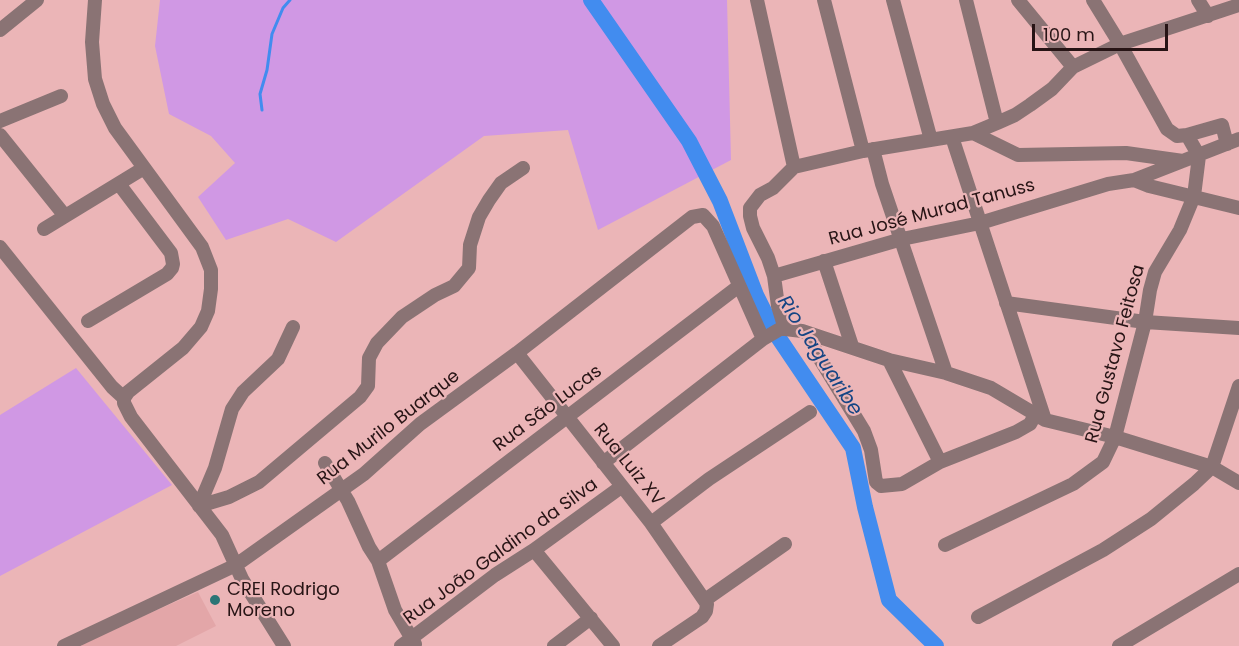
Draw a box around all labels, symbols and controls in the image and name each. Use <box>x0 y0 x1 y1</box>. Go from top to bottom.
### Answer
scale bar <box>1035 12 1172 50</box>
text: 100 m <box>1043 22 1095 47</box>
street label: Rua José Murad Tanuss <box>827 175 1037 251</box>
street label: Rua Gustavo Feitosa <box>1082 262 1150 446</box>
water label: Rio Jaguaribe <box>771 292 867 420</box>
street label: Rua São Lucas <box>489 361 607 457</box>
street label: Rua Murilo Buarque <box>314 366 464 490</box>
street label: Rua Luiz XV <box>588 420 668 510</box>
street label: Rua João Galdino da Silva <box>400 474 602 630</box>
place label: CREI Rodrigo Moreno <box>227 579 340 622</box>
marker: CREI Rodrigo Moreno <box>208 593 222 607</box>

